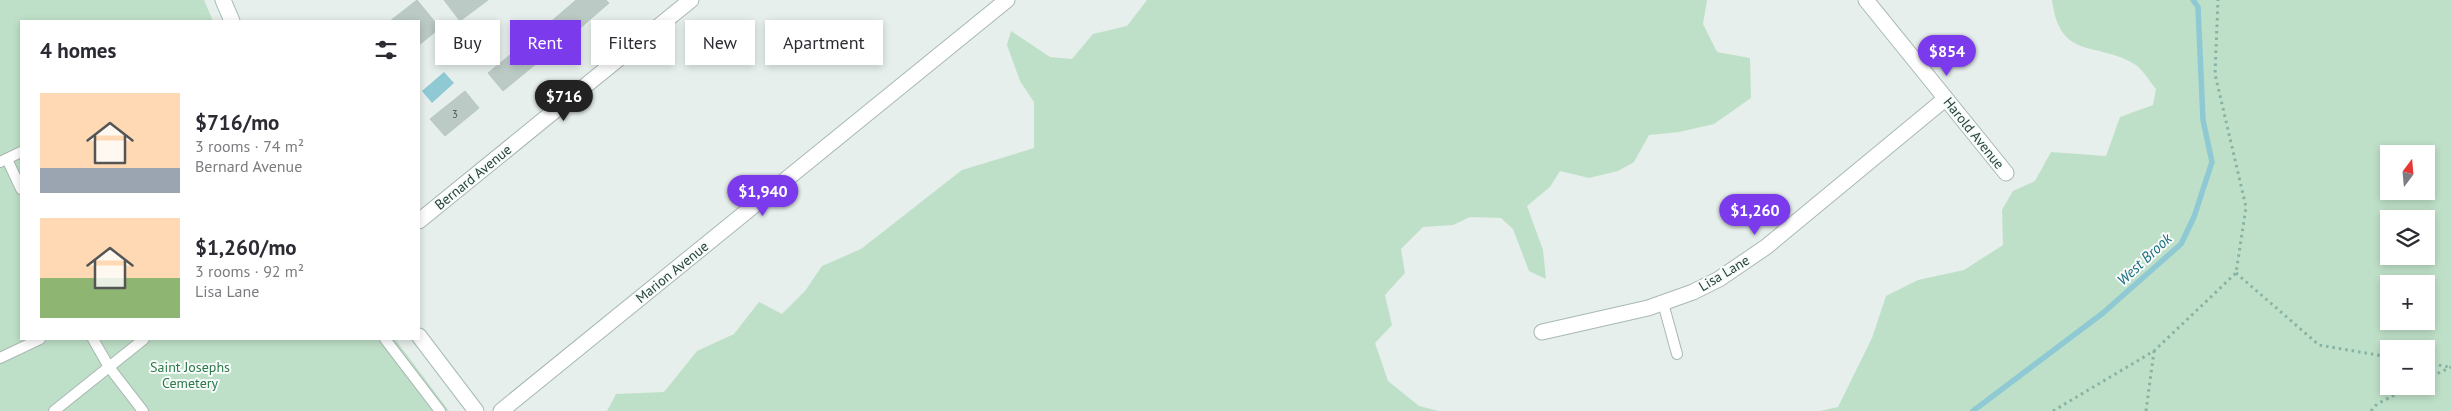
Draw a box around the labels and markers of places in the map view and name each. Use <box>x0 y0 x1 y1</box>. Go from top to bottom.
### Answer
pin: $854 <box>1917 34 1977 77</box>
pin: $716 <box>534 80 594 122</box>
pin: $1,940 <box>722 174 804 217</box>
pin: $1,260 <box>1714 194 1796 236</box>

